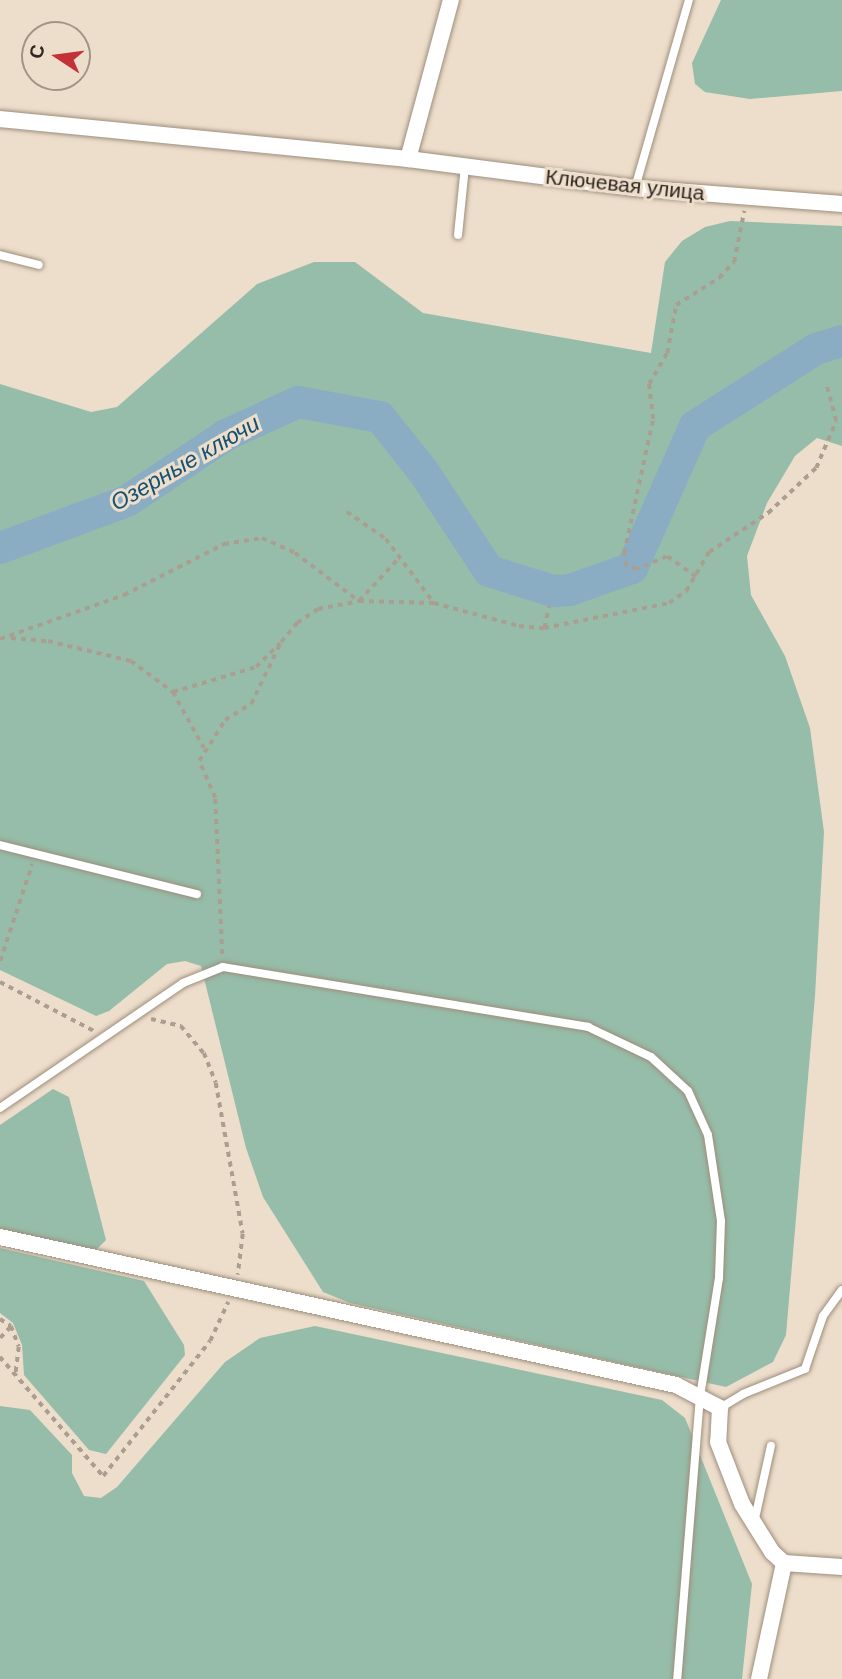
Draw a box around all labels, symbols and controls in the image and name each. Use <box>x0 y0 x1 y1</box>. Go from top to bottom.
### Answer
north arrow <box>21 21 91 91</box>
text: С <box>25 43 49 61</box>
street label: Ключевая улица <box>544 164 706 206</box>
water label: Озерные ключи <box>106 409 264 517</box>

